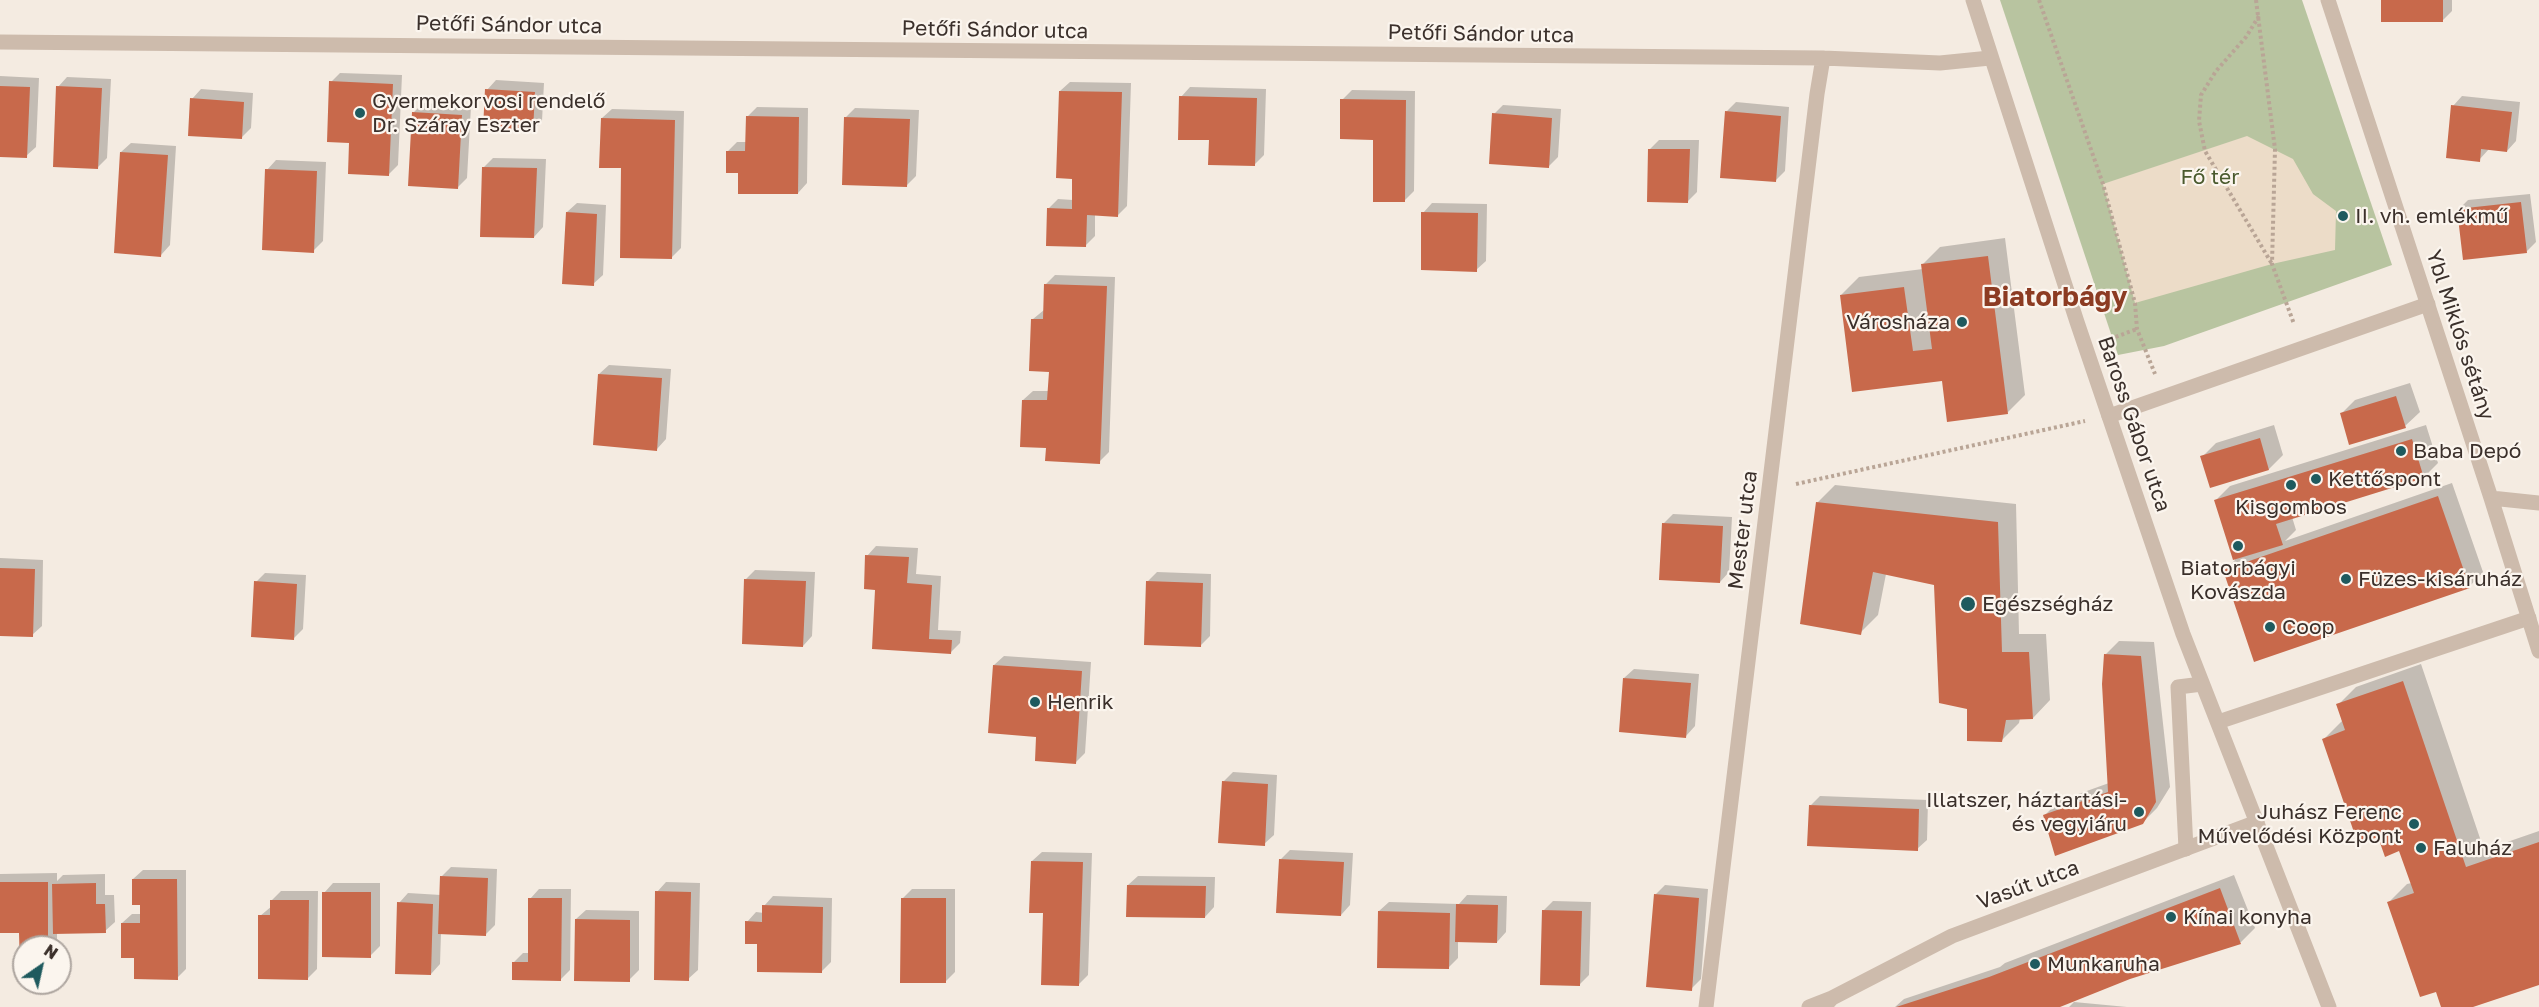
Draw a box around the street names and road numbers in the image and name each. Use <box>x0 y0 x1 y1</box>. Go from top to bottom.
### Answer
street label: Petőfi Sándor utca <box>415 11 603 39</box>
street label: Petőfi Sándor utca <box>901 16 1089 44</box>
street label: Petőfi Sándor utca <box>1387 20 1575 48</box>
street label: Ybl Miklós sétány <box>2421 247 2499 423</box>
street label: Baross Gábor utca <box>2092 333 2176 515</box>
street label: Mester utca <box>1723 469 1763 591</box>
street label: Vasút utca <box>1974 855 2082 915</box>

